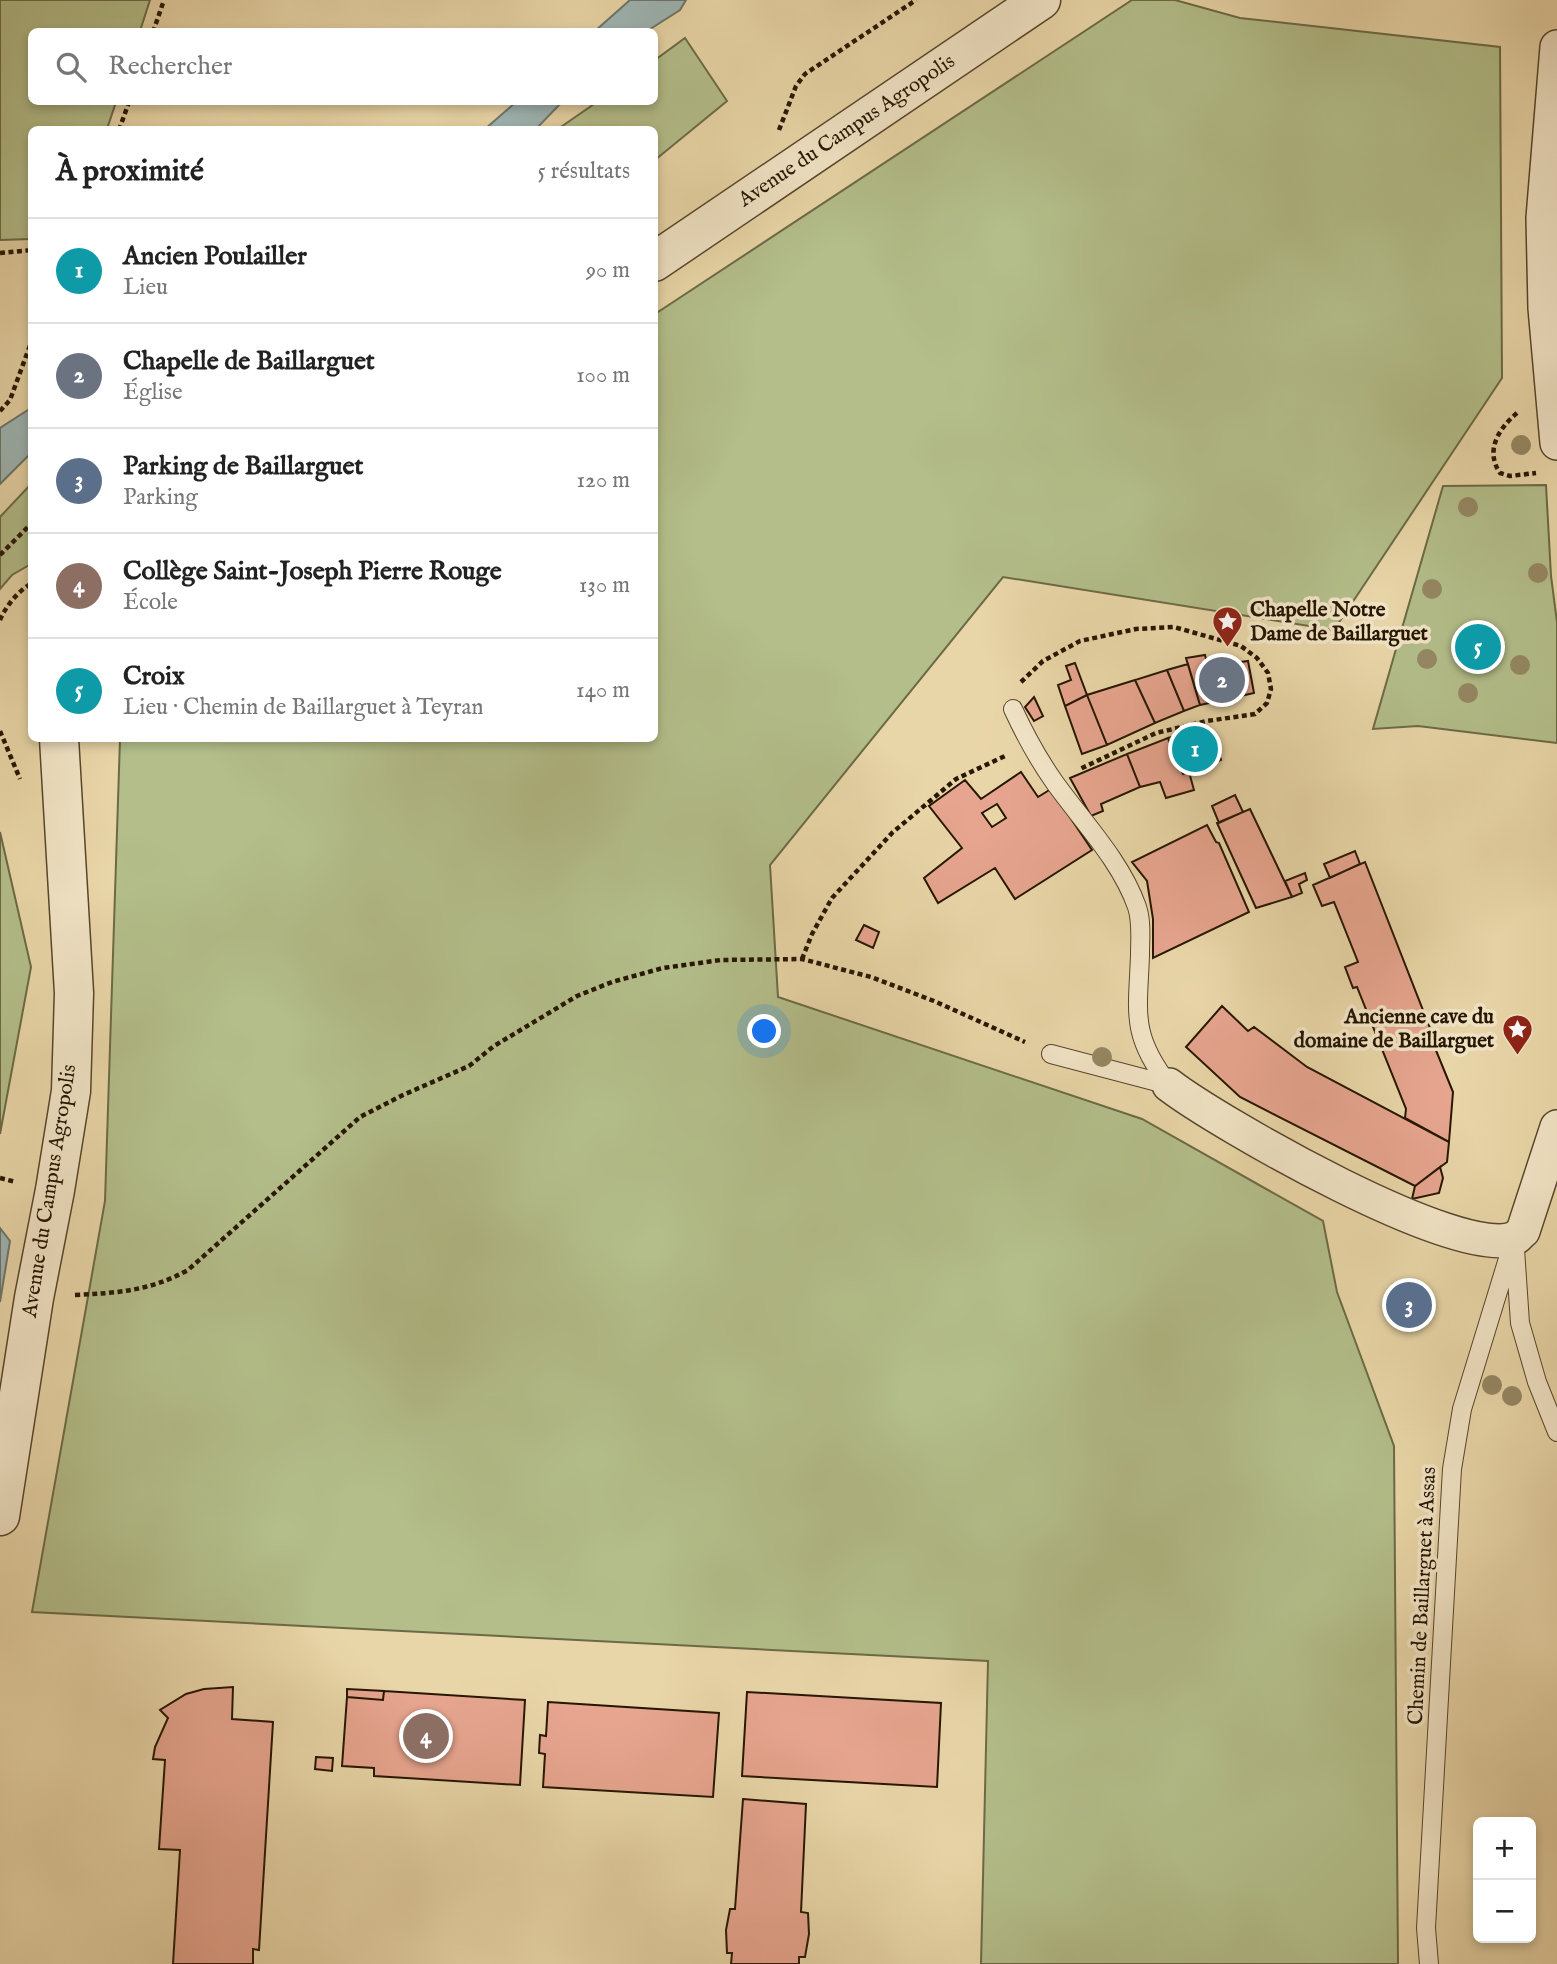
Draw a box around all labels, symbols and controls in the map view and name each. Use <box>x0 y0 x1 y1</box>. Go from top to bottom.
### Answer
search box <box>28 28 658 105</box>
icon: search <box>52 48 90 86</box>
street label: Avenue du Campus Agropolis <box>733 48 961 214</box>
text: Rechercher <box>108 50 232 83</box>
text: À proximité <box>56 153 204 191</box>
text: 5 résultats <box>538 157 630 186</box>
text: Ancien Poulailler <box>123 240 307 273</box>
text: 1 <box>75 256 83 285</box>
text: 90 m <box>586 256 630 285</box>
text: Lieu <box>123 273 168 302</box>
text: Chapelle de Baillarguet <box>123 345 375 378</box>
text: 2 <box>74 361 84 390</box>
text: 100 m <box>576 361 630 390</box>
text: Église <box>123 378 183 407</box>
text: Parking de Baillarguet <box>123 450 363 483</box>
text: 3 <box>75 466 83 495</box>
text: 120 m <box>577 466 630 495</box>
text: Parking <box>123 483 198 512</box>
text: Collège Saint-Joseph Pierre Rouge <box>123 555 502 588</box>
text: 4 <box>73 571 85 600</box>
text: 130 m <box>579 571 630 600</box>
text: École <box>123 588 178 617</box>
place label: Chapelle Notre Dame de Baillarguet <box>1250 597 1429 648</box>
place icon: Chapelle Notre Dame de Baillarguet <box>1210 605 1244 649</box>
pin: 5 <box>1455 621 1501 673</box>
pin: 2 <box>1199 654 1245 706</box>
text: Croix <box>123 660 185 693</box>
text: 5 <box>75 676 83 705</box>
text: 140 m <box>576 676 630 705</box>
text: Lieu · Chemin de Baillarguet à Teyran <box>123 693 484 722</box>
pin: 1 <box>1172 723 1218 775</box>
place label: Ancienne cave du domaine de Baillarguet <box>1294 1004 1495 1055</box>
place icon: Ancienne cave du domaine de Baillarguet <box>1500 1012 1534 1056</box>
your location <box>747 1014 781 1048</box>
street label: Avenue du Campus Agropolis <box>16 1063 83 1320</box>
pin: 3 <box>1386 1279 1432 1331</box>
street label: Chemin de Baillarguet à Assas <box>1403 1466 1443 1726</box>
pin: 4 <box>403 1710 449 1762</box>
map controls <box>1473 1817 1536 1943</box>
button: + <box>1473 1817 1536 1880</box>
button: − <box>1473 1880 1536 1943</box>

